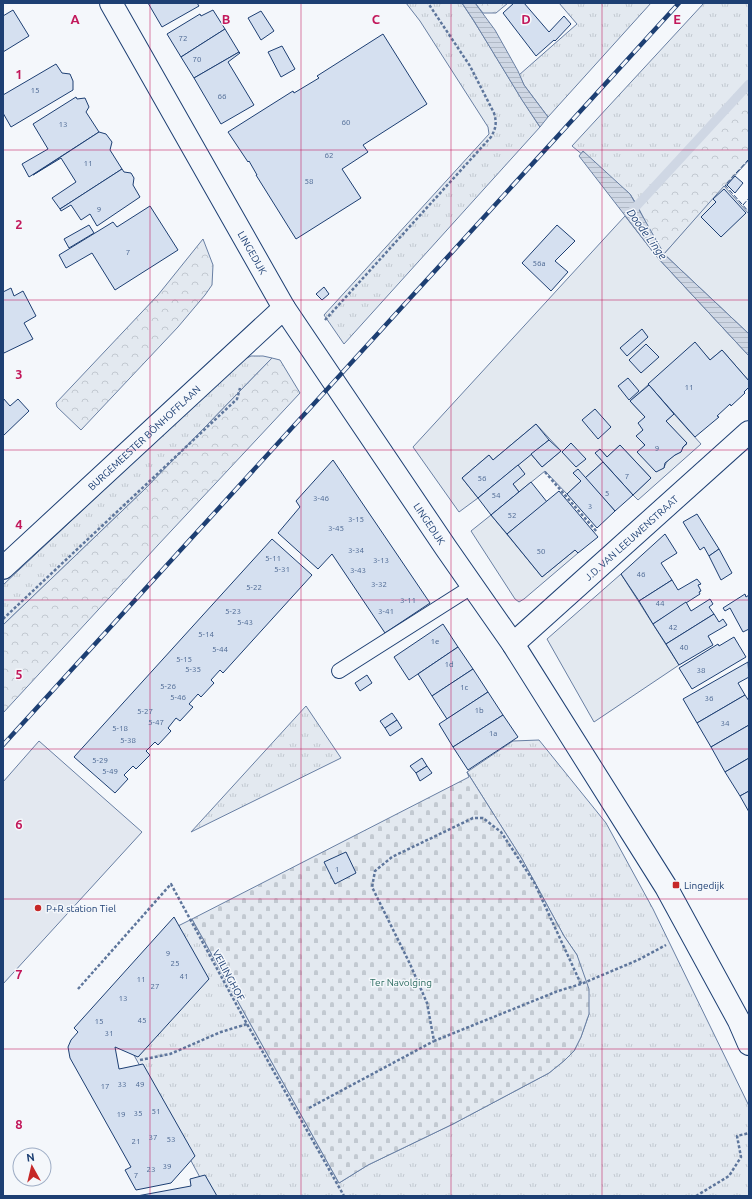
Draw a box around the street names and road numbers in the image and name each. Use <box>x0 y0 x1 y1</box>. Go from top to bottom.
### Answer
street label: LINGEDIJK <box>236 229 269 276</box>
street label: BURGEMEESTER BÖNHOFFLAAN <box>86 383 203 493</box>
street label: J.D. VAN LEEUWENSTRAAT <box>583 493 681 583</box>
street label: LINGEDIJK <box>411 501 447 547</box>
street label: VEILINGHOF <box>211 948 247 1003</box>

